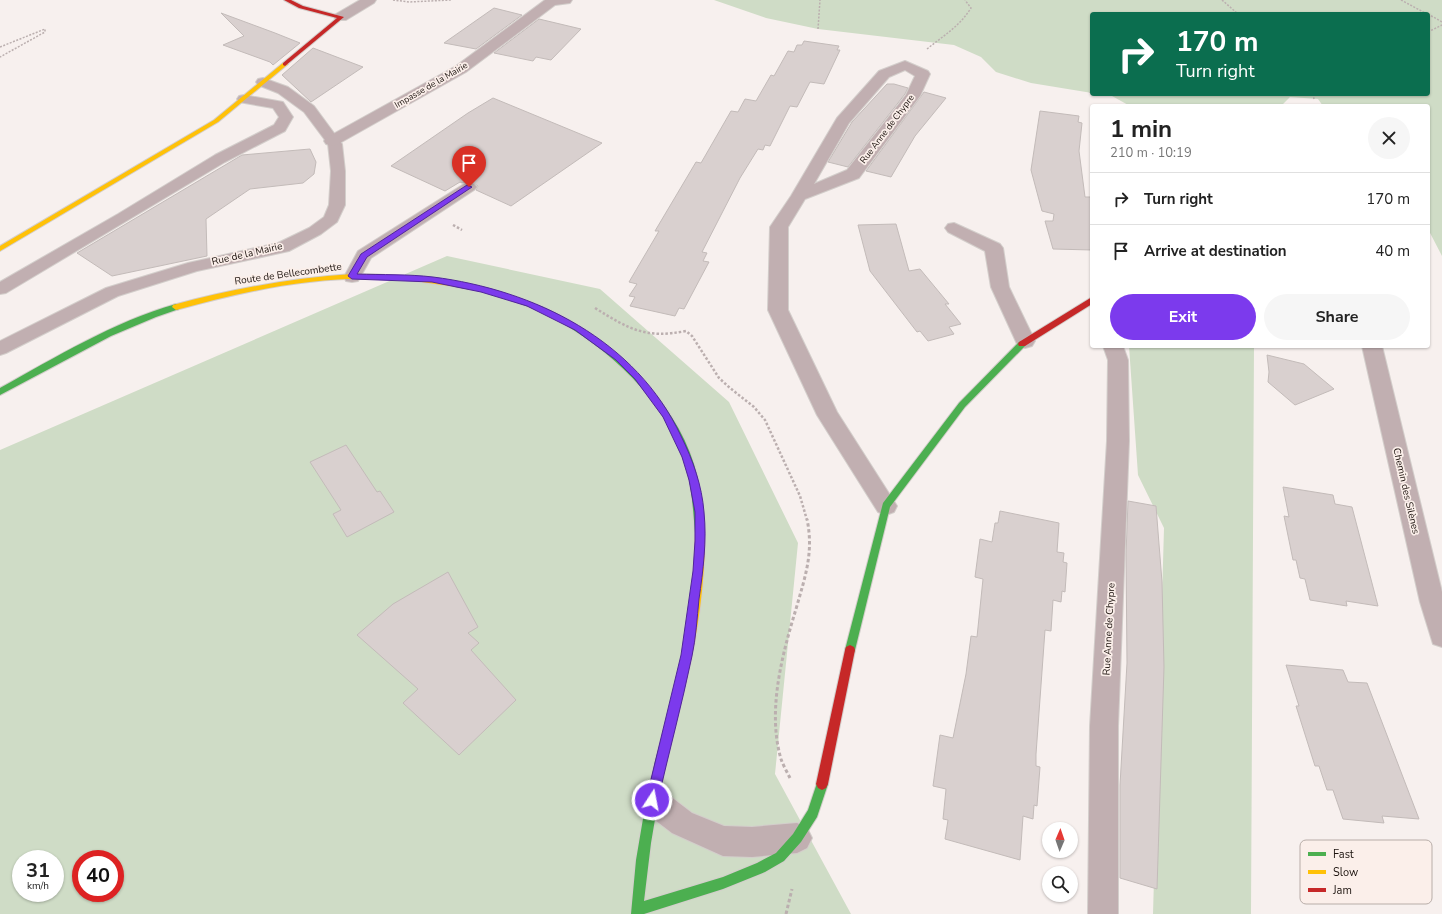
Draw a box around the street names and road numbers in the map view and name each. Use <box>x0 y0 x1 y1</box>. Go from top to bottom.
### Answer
street label: Impasse de la Mairie <box>392 59 470 111</box>
street label: Rue Anne de Chypre <box>857 92 917 166</box>
street label: Rue de la Mairie <box>210 239 284 269</box>
street label: Route de Bellecombette <box>234 260 342 288</box>
street label: Chemin des Silènes <box>1389 447 1423 536</box>
street label: Rue Anne de Chypre <box>1100 582 1118 676</box>

